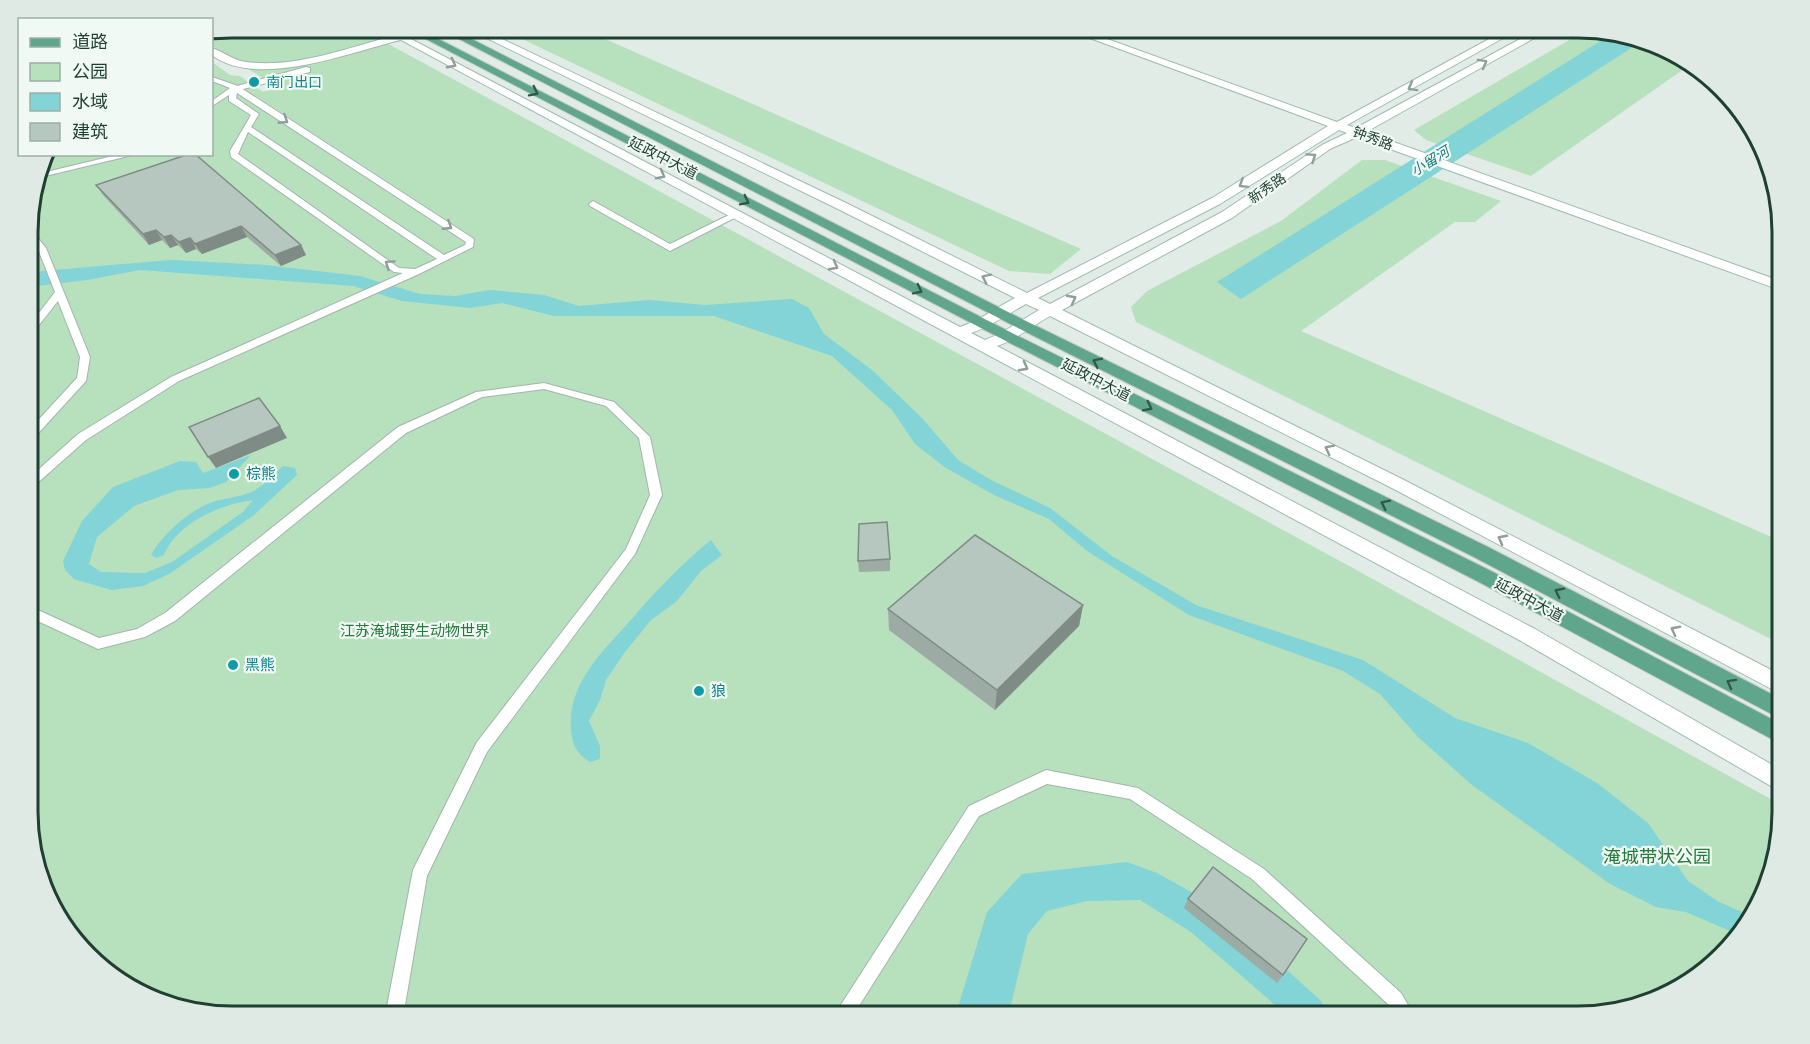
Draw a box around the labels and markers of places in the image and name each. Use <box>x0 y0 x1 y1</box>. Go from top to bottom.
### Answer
place label: 南门出口 <box>266 73 322 90</box>
marker: 南门出口 <box>247 75 261 89</box>
place label: 棕熊 <box>246 464 276 483</box>
marker: 棕熊 <box>227 467 241 481</box>
place label: 黑熊 <box>245 655 275 674</box>
marker: 黑熊 <box>226 658 240 672</box>
place label: 狼 <box>711 681 726 700</box>
marker: 狼 <box>692 684 706 698</box>

